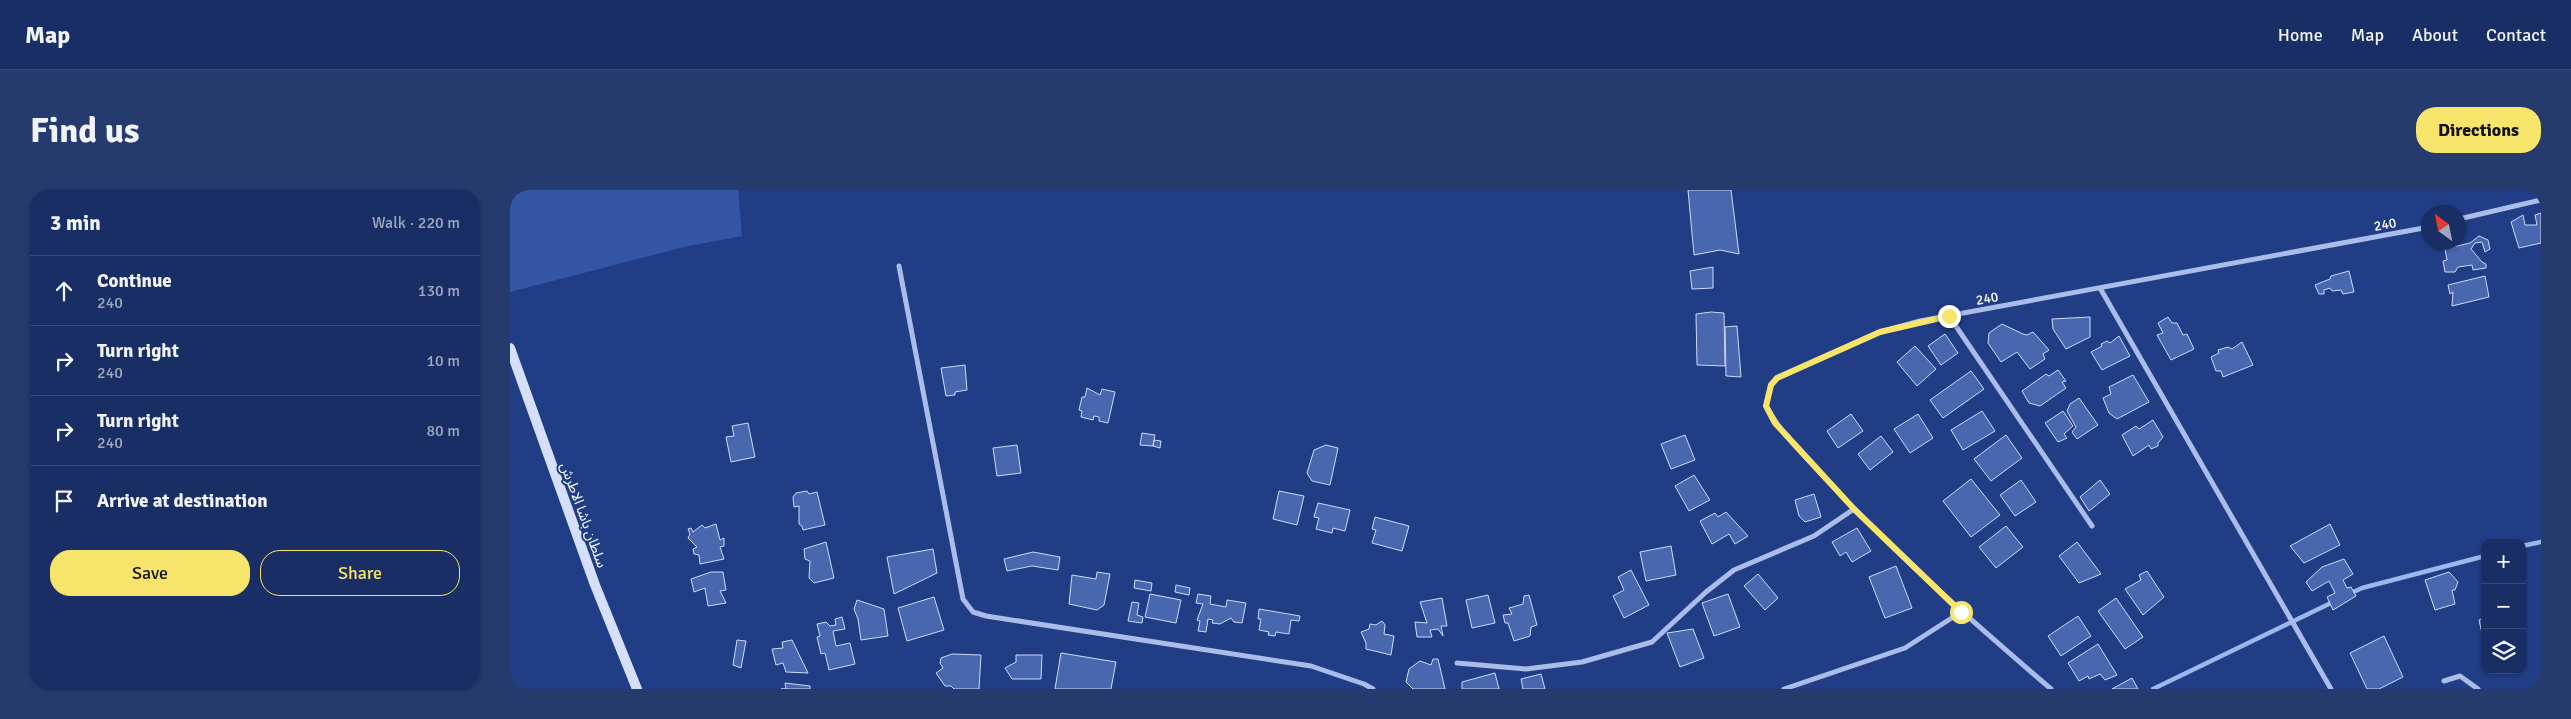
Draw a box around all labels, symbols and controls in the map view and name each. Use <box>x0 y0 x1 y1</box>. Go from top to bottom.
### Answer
text: Map <box>25 20 70 50</box>
text: Home <box>2278 24 2323 46</box>
text: Map <box>2351 24 2384 46</box>
text: About <box>2412 24 2458 46</box>
text: Contact <box>2486 24 2546 46</box>
button: Directions <box>2416 107 2541 153</box>
text: Find us <box>30 109 140 152</box>
north arrow <box>2421 205 2466 250</box>
text: 3 min <box>50 210 101 236</box>
text: Walk · 220 m <box>372 213 460 233</box>
street label: 240 <box>2372 214 2398 235</box>
text: Continue <box>97 269 172 293</box>
icon: ahead <box>50 277 78 305</box>
text: 130 m <box>418 281 460 301</box>
street label: 240 <box>1974 288 2000 309</box>
text: 240 <box>97 293 123 313</box>
route end <box>1938 305 1961 328</box>
text: Turn right <box>97 339 179 363</box>
icon: right <box>50 347 78 375</box>
text: 10 m <box>426 351 460 371</box>
text: 240 <box>97 363 123 383</box>
text: Turn right <box>97 409 179 433</box>
icon: right <box>50 417 78 445</box>
text: 80 m <box>426 421 460 441</box>
text: 240 <box>97 433 123 453</box>
street label: سلطان باشا الاطرش <box>557 460 610 570</box>
icon: arrive <box>50 487 78 515</box>
text: Arrive at destination <box>97 489 268 513</box>
map controls <box>2481 539 2526 674</box>
button: + <box>2481 539 2526 584</box>
button: Save <box>50 550 250 596</box>
button: Share <box>260 550 460 596</box>
button: − <box>2481 584 2526 629</box>
route start <box>1950 601 1973 624</box>
button: layers <box>2481 629 2526 674</box>

